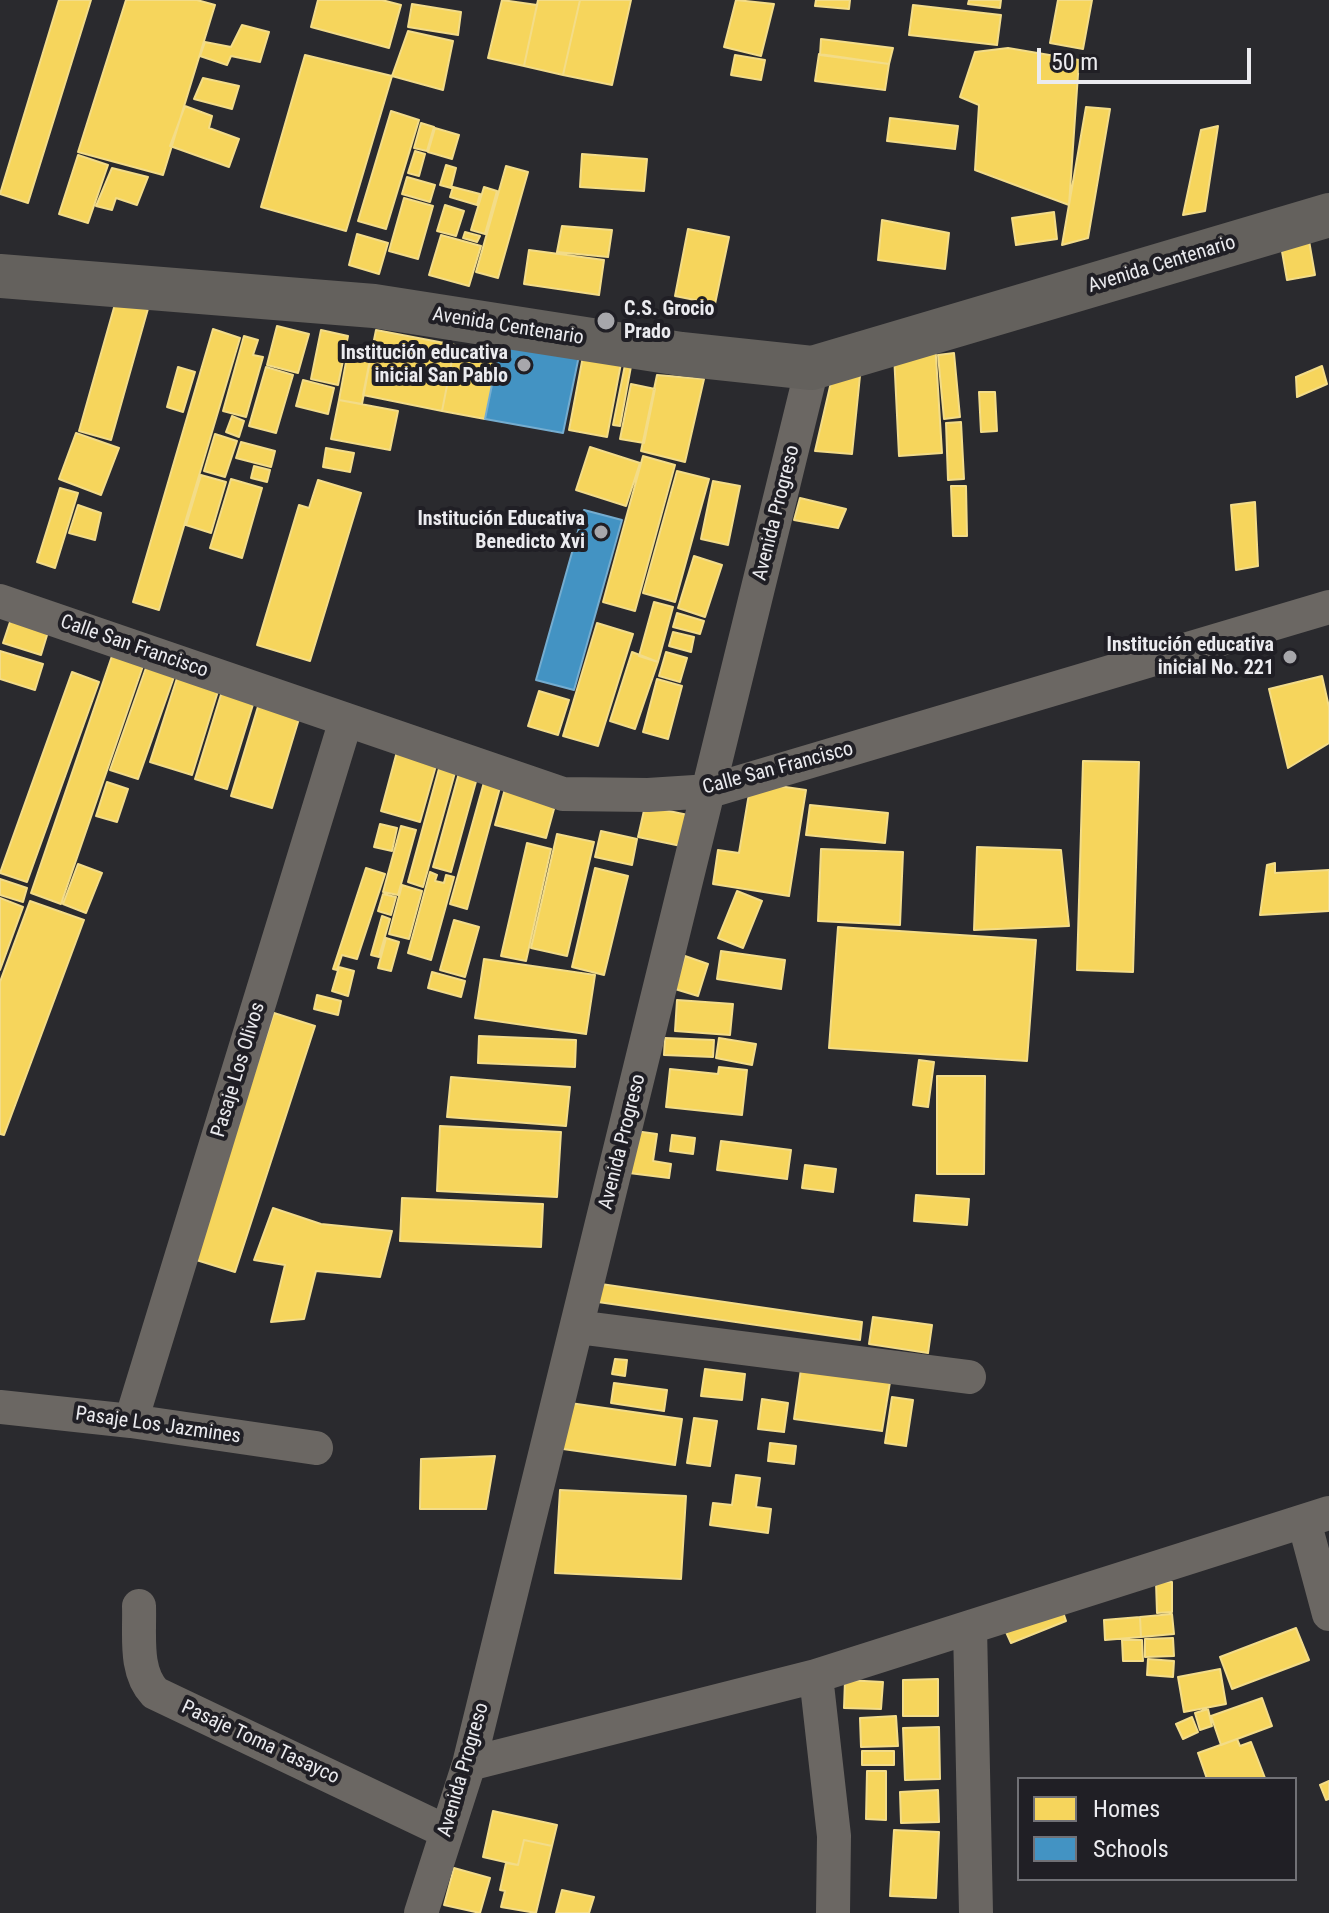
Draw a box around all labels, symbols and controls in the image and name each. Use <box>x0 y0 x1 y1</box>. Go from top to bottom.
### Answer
scale bar <box>1041 32 1255 82</box>
text: 50 m <box>1051 48 1098 76</box>
street label: Avenida Centenario <box>1085 231 1239 299</box>
place label: C.S. Grocio Prado <box>624 298 715 345</box>
street label: Avenida Centenario <box>431 303 585 351</box>
marker: C.S. Grocio Prado <box>595 310 617 332</box>
place label: Institución educativa inicial San Pablo <box>341 342 508 389</box>
marker: Institución educativa inicial San Pablo <box>515 356 533 374</box>
street label: Avenida Progreso <box>749 443 805 583</box>
place label: Institución Educativa Benedicto Xvi <box>417 508 585 555</box>
marker: Institución Educativa Benedicto Xvi <box>592 523 610 541</box>
street label: Calle San Francisco <box>57 610 211 684</box>
place label: Institución educativa inicial No. 221 <box>1107 634 1274 681</box>
marker: Institución educativa inicial No. 221 <box>1281 648 1299 666</box>
street label: Calle San Francisco <box>700 737 856 801</box>
street label: Pasaje Los Olivos <box>207 1000 271 1140</box>
street label: Avenida Progreso <box>595 1072 651 1212</box>
street label: Pasaje Los Jazmines <box>74 1403 242 1449</box>
street label: Pasaje Toma Tasayco <box>177 1696 343 1790</box>
street label: Avenida Progreso <box>433 1700 495 1840</box>
legend <box>1017 1777 1297 1881</box>
text: Homes <box>1093 1795 1160 1823</box>
text: Schools <box>1093 1835 1169 1863</box>

